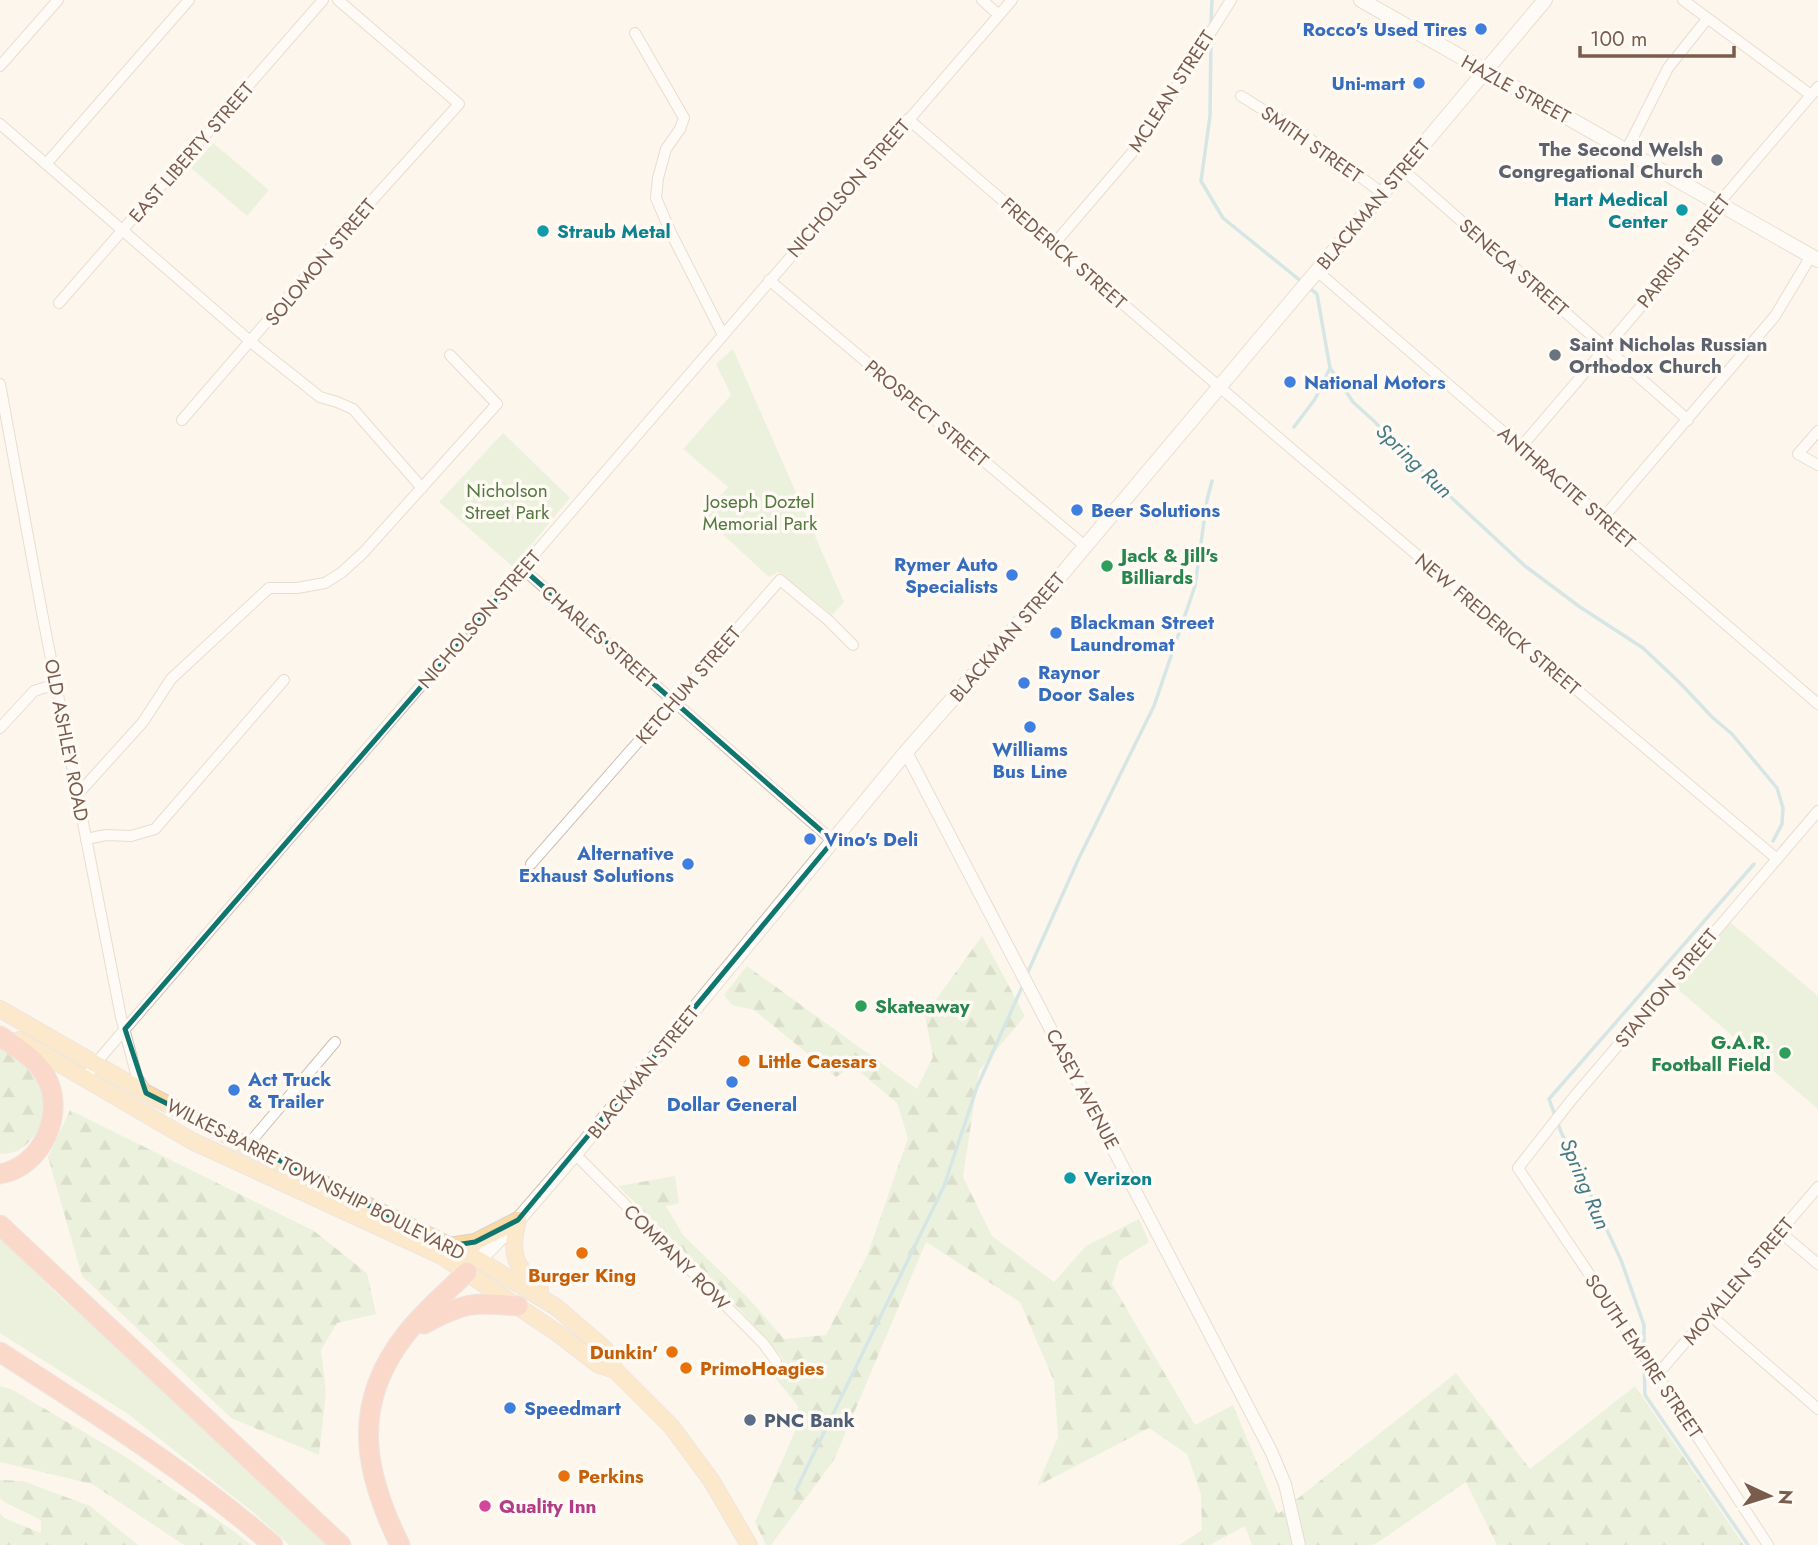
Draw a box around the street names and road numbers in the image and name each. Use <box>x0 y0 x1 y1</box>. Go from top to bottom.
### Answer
street label: MCLEAN STREET <box>1122 25 1221 157</box>
street label: HAZLE STREET <box>1456 48 1575 131</box>
street label: EAST LIBERTY STREET <box>123 76 260 228</box>
street label: SMITH STREET <box>1256 99 1368 189</box>
street label: NICHOLSON STREET <box>781 113 916 263</box>
street label: BLACKMAN STREET <box>1311 133 1436 276</box>
street label: PARRISH STREET <box>1631 189 1736 314</box>
street label: FREDERICK STREET <box>995 191 1132 316</box>
street label: SOLOMON STREET <box>259 193 382 332</box>
street label: SENECA STREET <box>1453 212 1574 322</box>
street label: PROSPECT STREET <box>859 354 994 473</box>
street label: ANTHRACITE STREET <box>1492 420 1642 555</box>
street label: NICHOLSON STREET <box>412 544 547 694</box>
street label: NEW FREDERICK STREET <box>1409 547 1586 702</box>
street label: BLACKMAN STREET <box>944 567 1071 708</box>
street label: CHARLES STREET <box>535 579 662 694</box>
street label: KETCHUM STREET <box>630 620 747 750</box>
street label: OLD ASHLEY ROAD <box>38 657 95 824</box>
street label: STANTON STREET <box>1609 923 1724 1054</box>
street label: BLACKMAN STREET <box>581 1000 705 1144</box>
street label: CASEY AVENUE <box>1039 1024 1126 1154</box>
street label: WILKES-BARRE TOWNSHIP BOULEVARD <box>162 1092 470 1267</box>
street label: COMPANY ROW <box>618 1198 736 1317</box>
street label: MOYALLEN STREET <box>1677 1212 1800 1351</box>
street label: SOUTH EMPIRE STREET <box>1578 1269 1709 1444</box>

